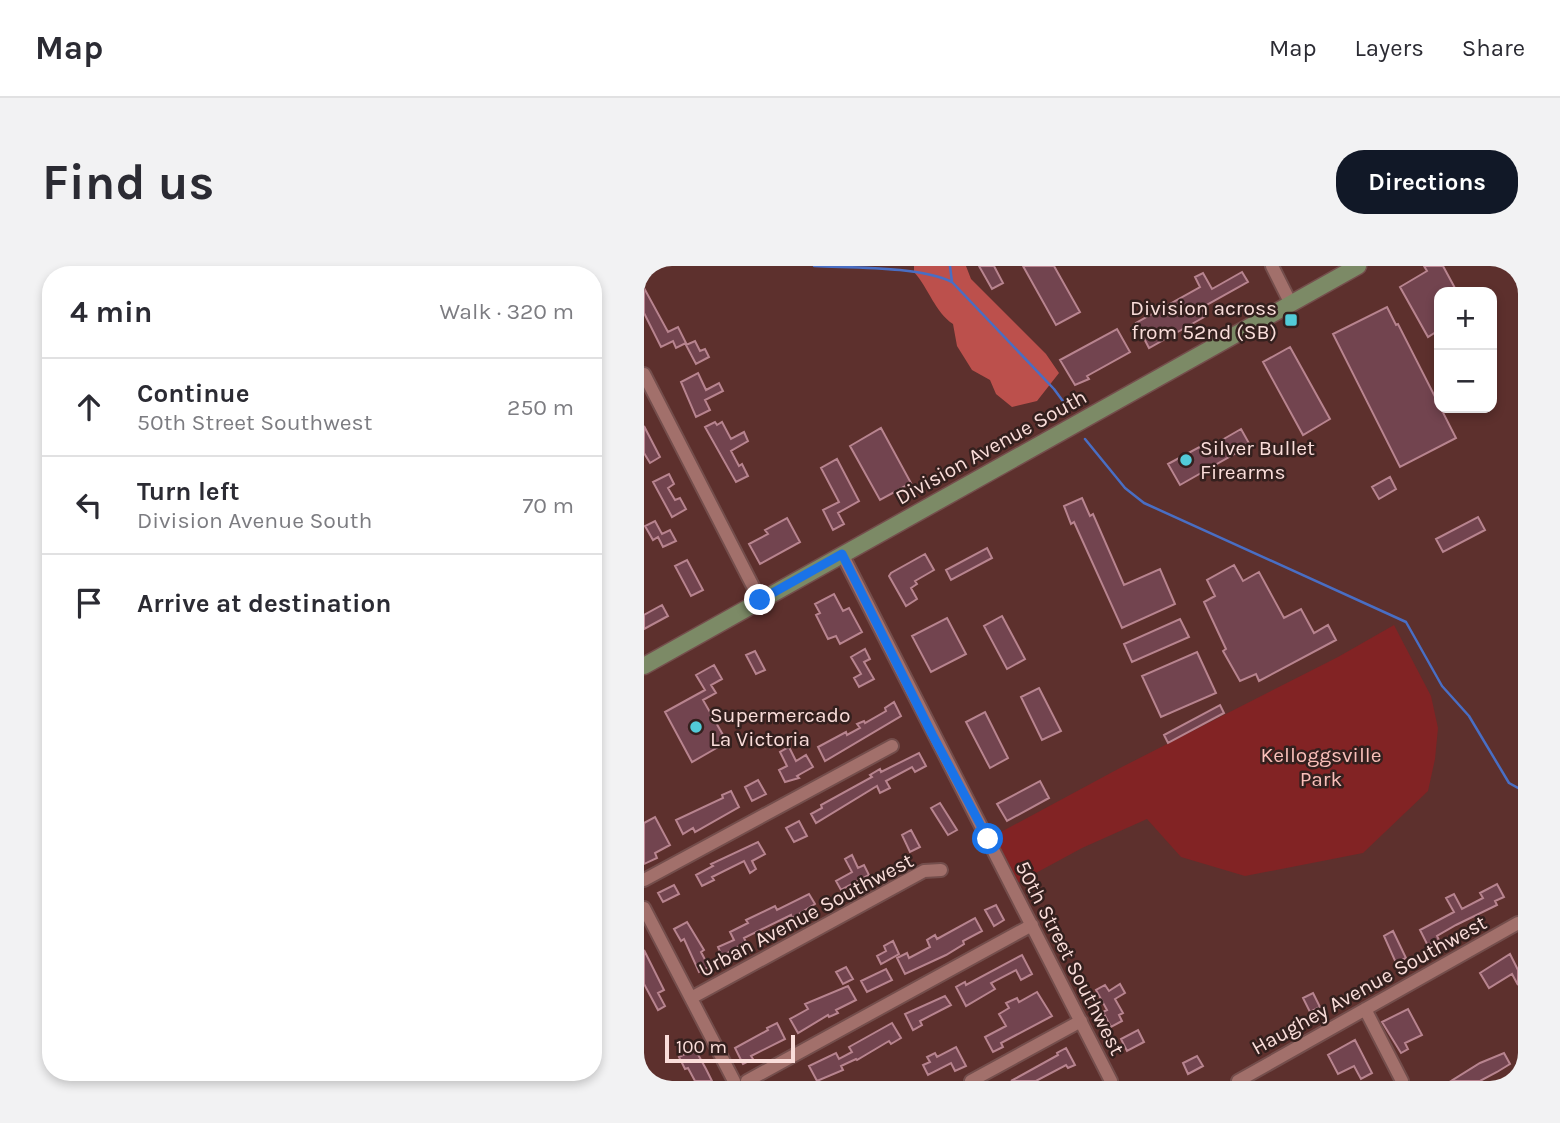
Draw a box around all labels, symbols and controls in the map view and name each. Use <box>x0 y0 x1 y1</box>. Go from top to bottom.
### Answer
text: Map <box>35 29 103 67</box>
text: Map <box>1269 34 1317 62</box>
text: Layers <box>1355 34 1424 62</box>
text: Share <box>1462 34 1525 62</box>
button: Directions <box>1336 150 1518 214</box>
text: Find us <box>42 154 214 211</box>
map controls <box>1434 287 1497 413</box>
button: + <box>1434 287 1497 350</box>
text: 4 min <box>70 294 152 330</box>
place label: Division across from 52nd (SB) <box>1130 296 1277 344</box>
text: Walk · 320 m <box>440 298 574 325</box>
marker: Division across from 52nd (SB) <box>1283 312 1299 328</box>
button: − <box>1434 350 1497 413</box>
text: Continue <box>137 378 249 409</box>
street label: Division Avenue South <box>891 384 1091 510</box>
icon: ahead <box>70 388 108 426</box>
text: 250 m <box>507 394 574 421</box>
text: 50th Street Southwest <box>137 409 372 436</box>
place label: Silver Bullet Firearms <box>1200 436 1315 484</box>
marker: Silver Bullet Firearms <box>1178 452 1194 468</box>
text: Turn left <box>137 476 239 507</box>
icon: left <box>70 486 108 524</box>
text: 70 m <box>523 492 574 519</box>
text: Division Avenue South <box>137 507 372 534</box>
icon: arrive <box>70 584 108 622</box>
route end <box>744 584 775 615</box>
text: Arrive at destination <box>137 588 391 619</box>
place label: Supermercado La Victoria <box>710 703 850 751</box>
marker: Supermercado La Victoria <box>688 719 704 735</box>
park label: Kelloggsville Park <box>1261 743 1381 791</box>
route start <box>972 823 1003 854</box>
street label: Urban Avenue Southwest <box>695 848 917 982</box>
street label: 50th Street Southwest <box>1011 857 1130 1059</box>
street label: Haughey Avenue Southwest <box>1247 910 1491 1060</box>
scale bar <box>665 1032 794 1064</box>
text: 100 m <box>676 1036 727 1058</box>

